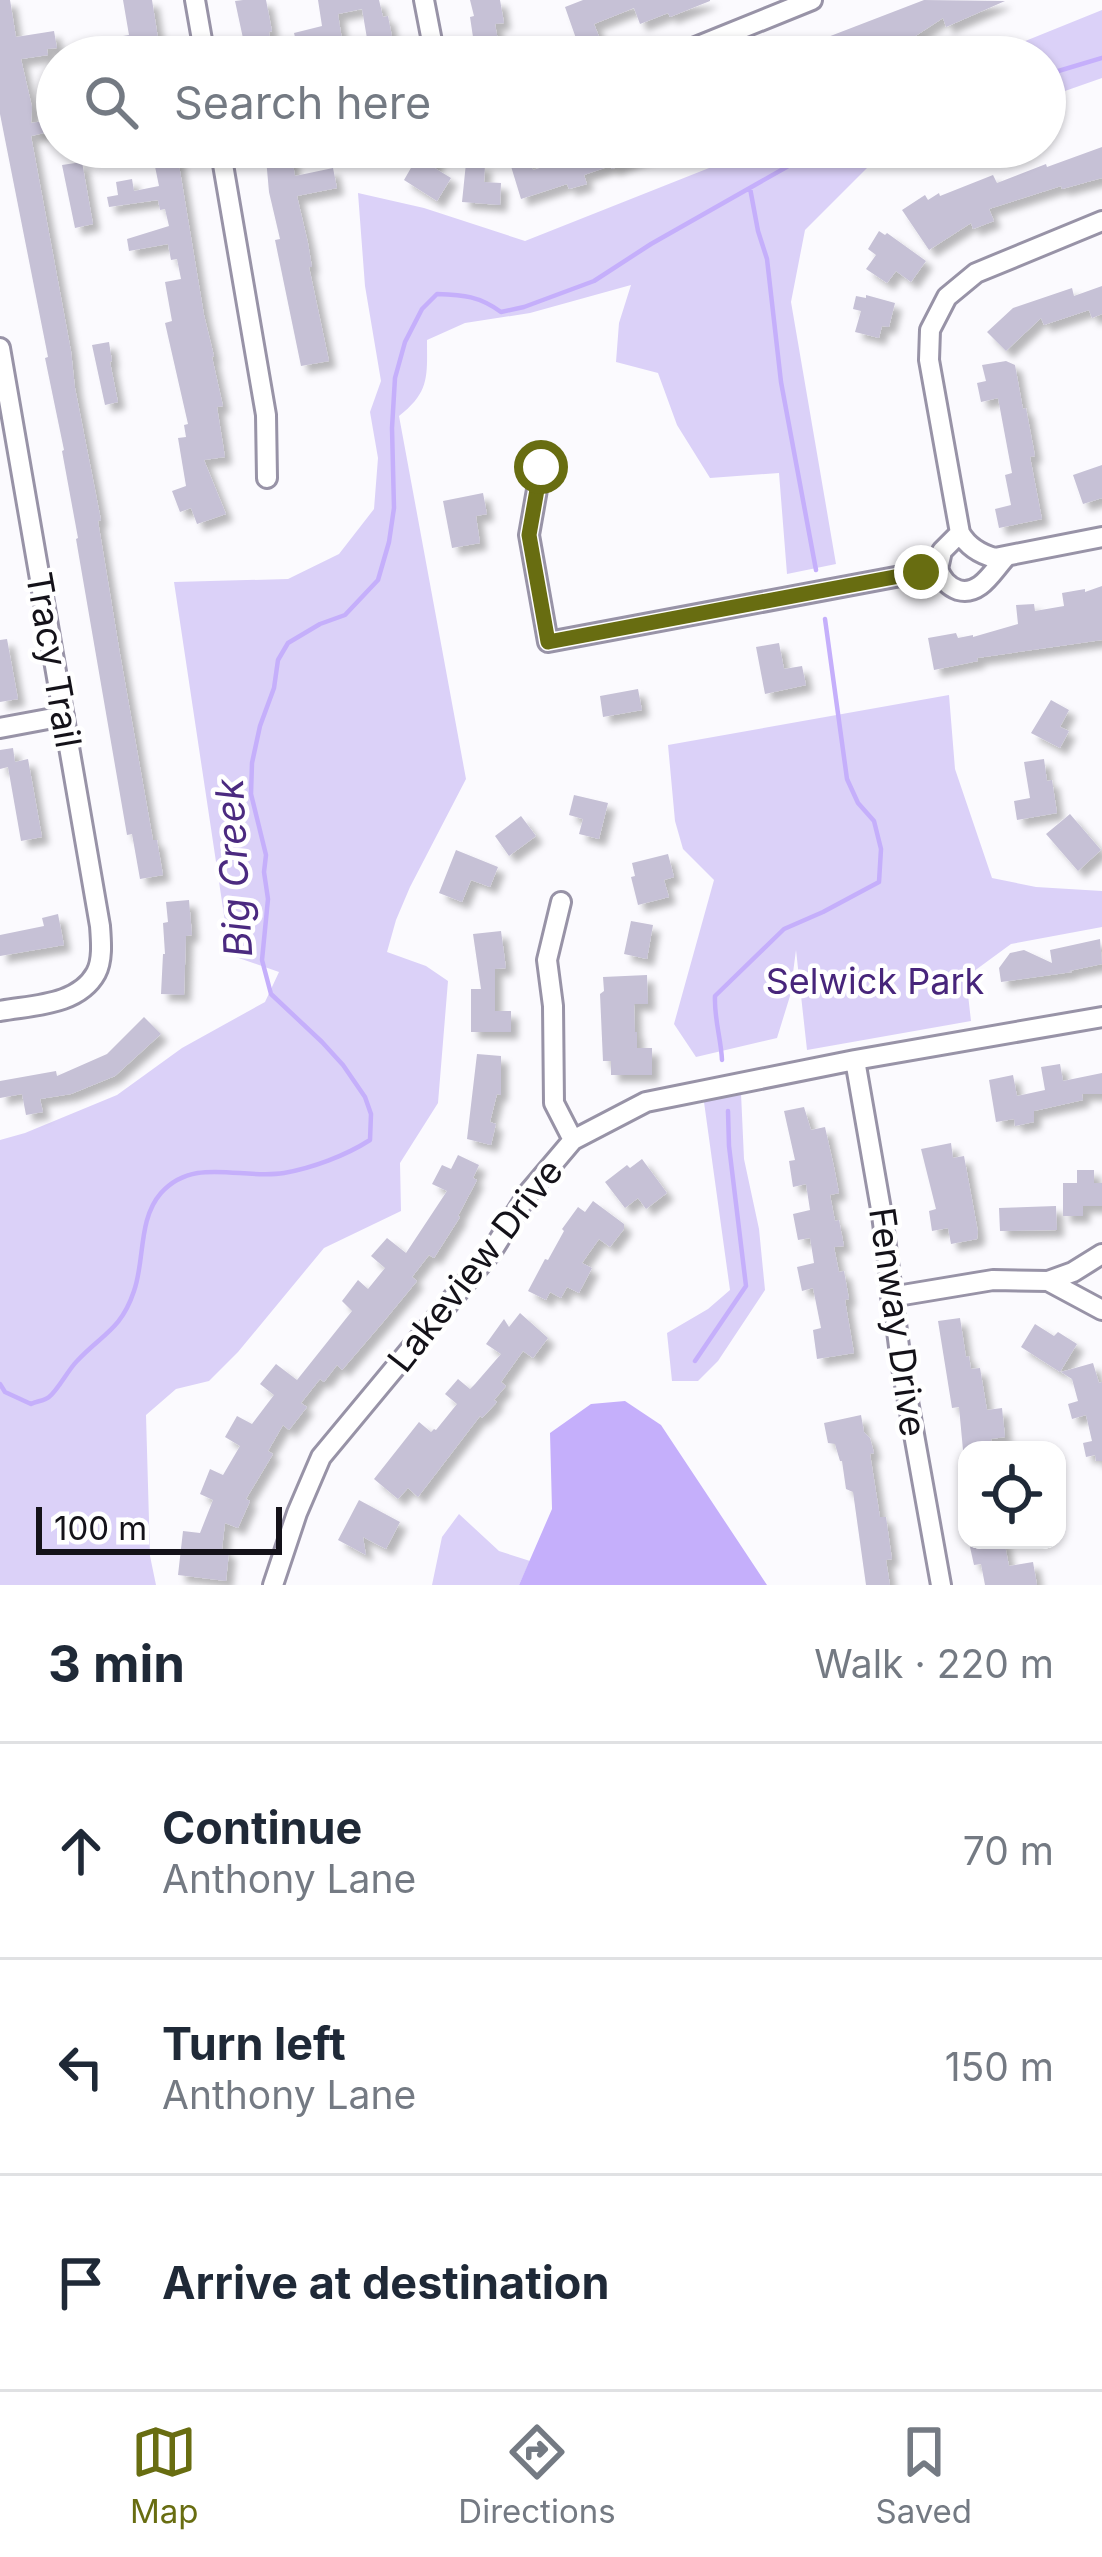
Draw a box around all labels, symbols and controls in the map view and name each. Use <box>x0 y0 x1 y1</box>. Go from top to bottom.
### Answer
search box <box>36 36 1066 168</box>
icon: search <box>78 69 144 135</box>
text: Search here <box>174 75 431 130</box>
route start <box>514 440 568 494</box>
route end <box>894 545 948 599</box>
street label: Tracy Trail <box>17 569 91 751</box>
water label: Big Creek <box>205 777 261 958</box>
park label: Selwick Park <box>766 959 984 1003</box>
street label: Lakeview Drive <box>378 1150 572 1380</box>
street label: Fenway Drive <box>860 1205 936 1439</box>
map controls <box>958 1441 1066 1549</box>
button: locate <box>958 1441 1066 1549</box>
scale bar <box>36 1501 282 1554</box>
text: 100 m <box>54 1508 147 1548</box>
text: 3 min <box>48 1633 185 1694</box>
text: Walk · 220 m <box>814 1640 1054 1687</box>
text: Continue <box>162 1800 362 1855</box>
icon: ahead <box>48 1818 114 1884</box>
text: 70 m <box>963 1827 1054 1874</box>
text: Anthony Lane <box>162 1855 416 1902</box>
text: Turn left <box>162 2016 346 2071</box>
icon: left <box>48 2034 114 2100</box>
text: 150 m <box>945 2043 1054 2090</box>
text: Anthony Lane <box>162 2071 416 2118</box>
icon: arrive <box>48 2250 114 2316</box>
text: Arrive at destination <box>162 2255 609 2310</box>
tab: Map <box>130 2419 198 2531</box>
tab: Directions <box>458 2419 616 2531</box>
tab: Saved <box>875 2419 972 2531</box>

